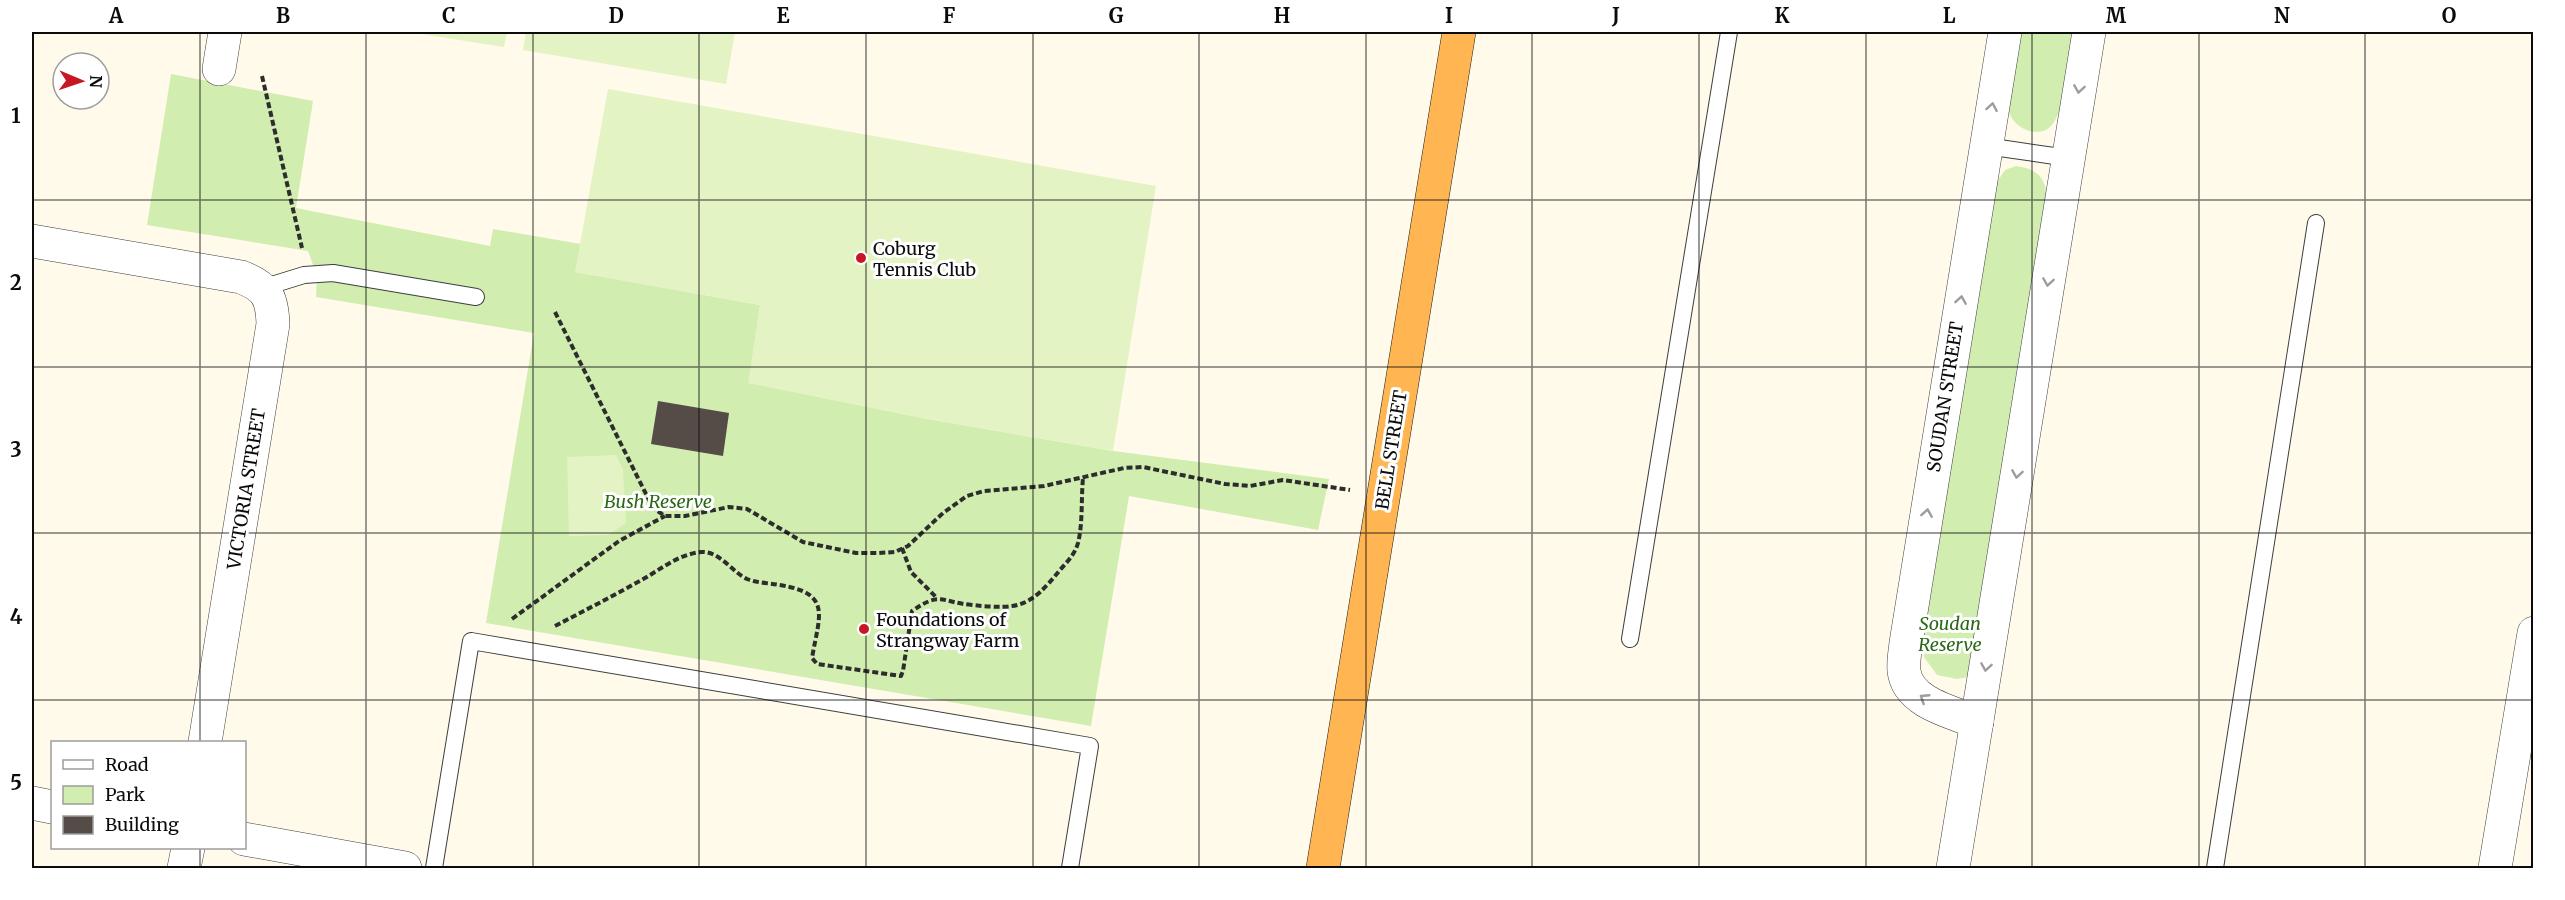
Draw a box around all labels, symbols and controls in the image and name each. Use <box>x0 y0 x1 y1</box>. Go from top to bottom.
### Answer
text: A <box>108 3 124 28</box>
text: B <box>276 3 290 28</box>
text: C <box>442 3 456 28</box>
text: D <box>608 3 624 28</box>
text: E <box>776 3 790 28</box>
text: F <box>943 3 956 28</box>
text: G <box>1109 3 1124 28</box>
text: H <box>1274 3 1290 28</box>
text: I <box>1445 3 1453 28</box>
text: J <box>1611 3 1620 28</box>
text: K <box>1775 3 1790 28</box>
text: L <box>1943 3 1956 28</box>
text: M <box>2106 3 2127 28</box>
text: N <box>2274 3 2290 28</box>
text: O <box>2442 3 2456 28</box>
north arrow <box>51 51 111 111</box>
text: N <box>86 75 106 89</box>
one-way arrow <box>2073 84 2086 94</box>
text: 1 <box>11 103 21 128</box>
one-way arrow <box>1986 103 1998 112</box>
place label: Coburg Tennis Club <box>873 237 976 281</box>
marker: Coburg Tennis Club <box>854 251 868 265</box>
text: 2 <box>10 270 22 295</box>
one-way arrow <box>2042 276 2055 286</box>
one-way arrow <box>1954 295 1967 305</box>
street label: SOUDAN STREET <box>1922 320 1968 474</box>
street label: BELL STREET <box>1370 388 1412 511</box>
street label: VICTORIA STREET <box>222 406 270 572</box>
text: 3 <box>10 437 22 462</box>
one-way arrow <box>2011 470 2023 479</box>
park label: Bush Reserve <box>604 490 712 513</box>
one-way arrow <box>1920 509 1932 518</box>
text: 4 <box>10 604 23 629</box>
place label: Foundations of Strangway Farm <box>876 608 1020 652</box>
park label: Soudan Reserve <box>1918 612 1982 656</box>
marker: Foundations of Strangway Farm <box>857 622 871 636</box>
one-way arrow <box>1980 662 1992 671</box>
one-way arrow <box>1919 694 1930 705</box>
legend <box>51 741 246 849</box>
text: Road <box>105 753 149 776</box>
text: 5 <box>10 770 22 795</box>
text: Park <box>105 783 146 806</box>
text: Building <box>105 813 179 836</box>

